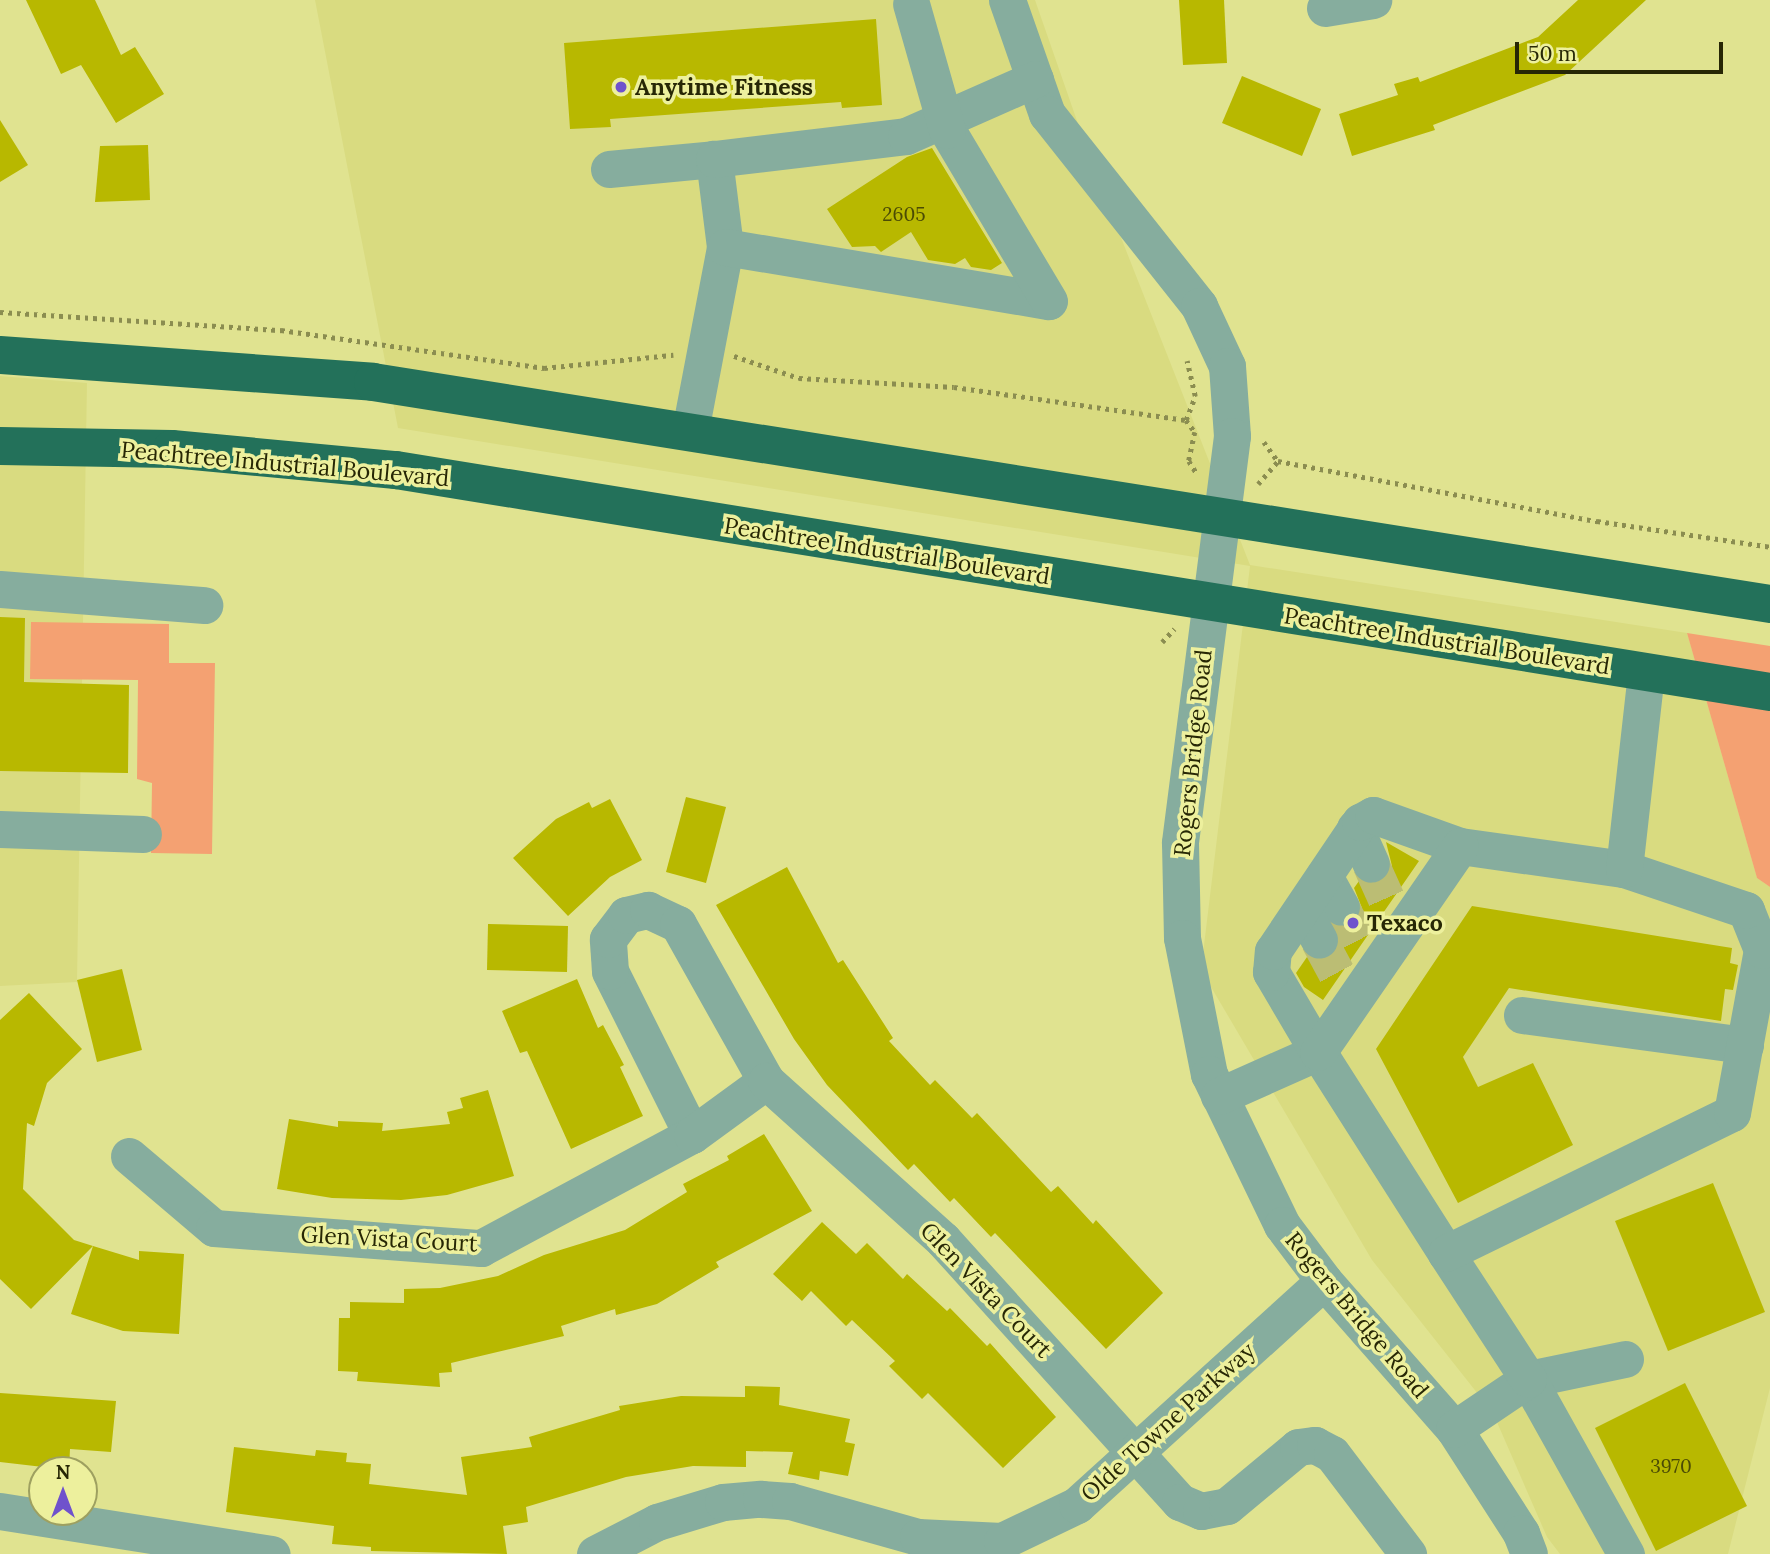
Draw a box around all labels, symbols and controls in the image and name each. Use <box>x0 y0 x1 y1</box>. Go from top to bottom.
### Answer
scale bar <box>1518 28 1726 72</box>
text: 50 m <box>1528 40 1577 67</box>
place label: Anytime Fitness <box>635 73 813 101</box>
marker: Anytime Fitness <box>613 79 629 95</box>
house number: 2605 <box>882 204 926 226</box>
street label: Peachtree Industrial Boulevard <box>120 436 450 492</box>
street label: Peachtree Industrial Boulevard <box>722 512 1052 590</box>
street label: Peachtree Industrial Boulevard <box>1282 602 1612 680</box>
street label: Rogers Bridge Road <box>1168 648 1218 858</box>
place label: Texaco <box>1367 909 1443 937</box>
marker: Texaco <box>1345 915 1361 931</box>
street label: Glen Vista Court <box>915 1217 1057 1363</box>
street label: Glen Vista Court <box>300 1221 478 1257</box>
street label: Rogers Bridge Road <box>1280 1226 1434 1404</box>
street label: Olde Towne Parkway <box>1075 1337 1261 1507</box>
north arrow <box>28 1456 98 1526</box>
house number: 3970 <box>1650 1456 1692 1478</box>
text: N <box>56 1460 70 1484</box>

